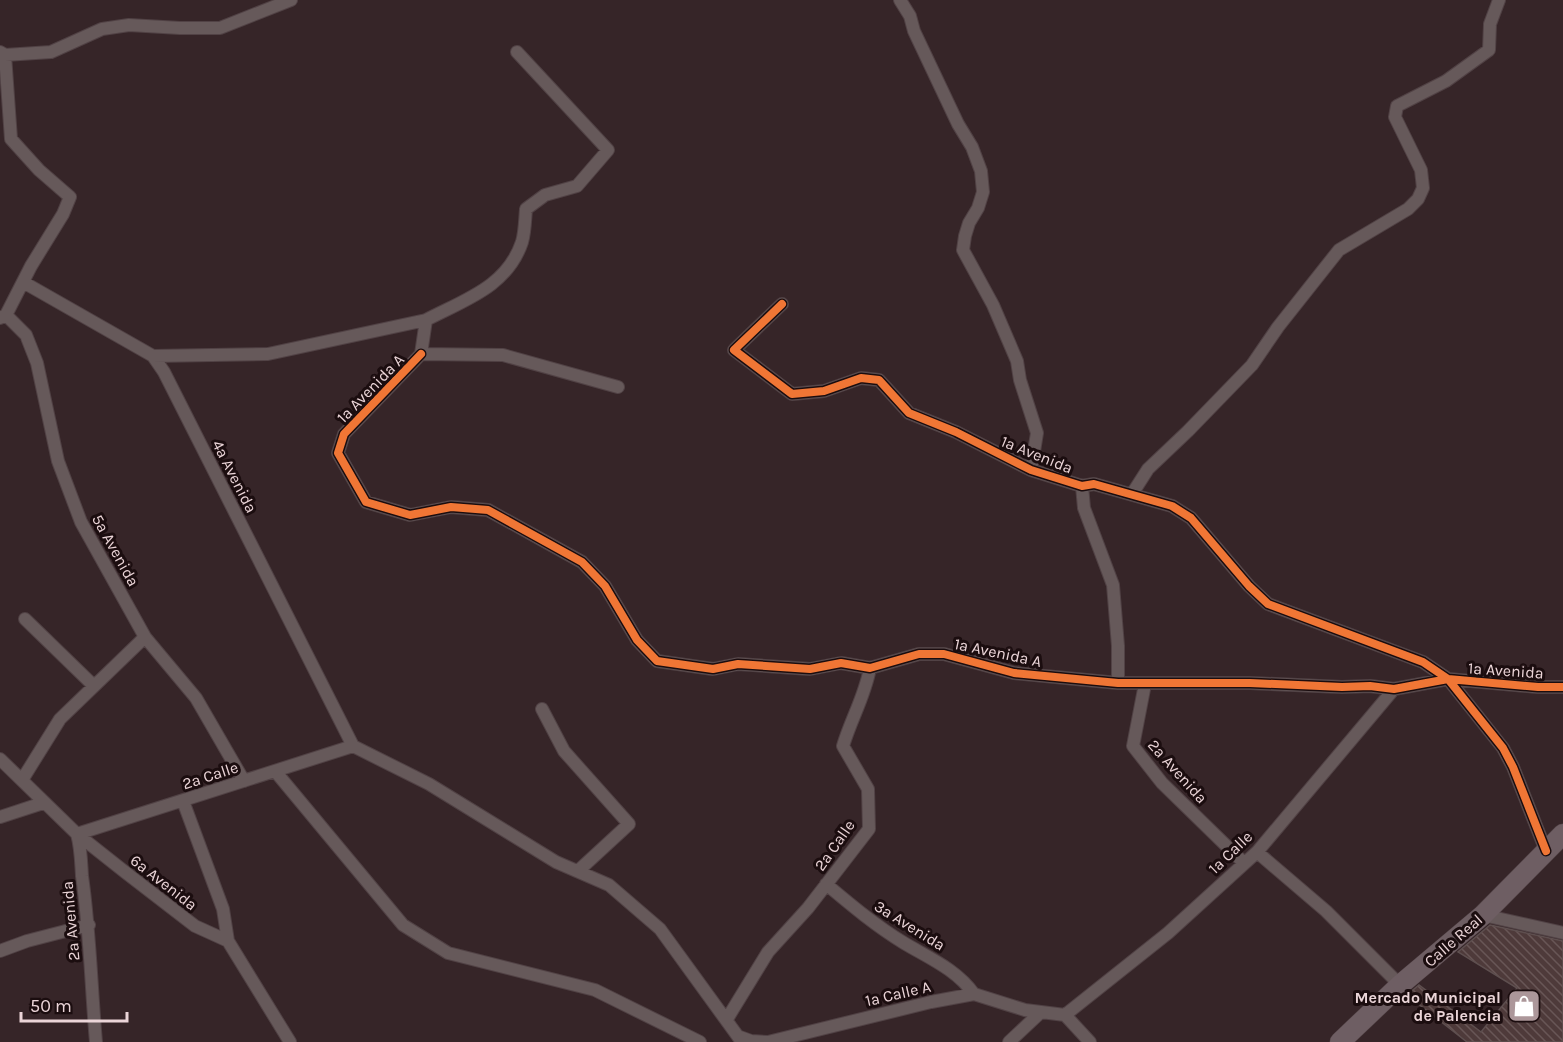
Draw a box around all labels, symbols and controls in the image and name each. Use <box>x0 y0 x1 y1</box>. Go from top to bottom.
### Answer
street label: 1a Avenida A <box>333 350 408 427</box>
street label: 1a Avenida <box>998 431 1075 477</box>
street label: 4a Avenida <box>208 437 261 516</box>
street label: 5a Avenida <box>88 511 143 590</box>
street label: 1a Avenida A <box>953 634 1043 671</box>
street label: 1a Avenida <box>1468 658 1544 683</box>
street label: 2a Avenida <box>1144 735 1211 807</box>
street label: 2a Calle <box>180 758 241 793</box>
street label: 2a Calle <box>810 816 859 874</box>
street label: 1a Calle <box>1204 827 1256 878</box>
street label: 6a Avenida <box>126 850 201 914</box>
street label: 2a Avenida <box>58 880 83 961</box>
street label: 3a Avenida <box>871 896 949 955</box>
street label: Calle Real <box>1420 910 1486 971</box>
street label: 1a Calle A <box>863 977 933 1010</box>
scale bar <box>21 985 128 1023</box>
place label: Mercado Municipal de Palencia <box>1355 988 1501 1025</box>
shop icon: Mercado Municipal de Palencia <box>1506 988 1542 1024</box>
text: 50 m <box>30 995 72 1017</box>

